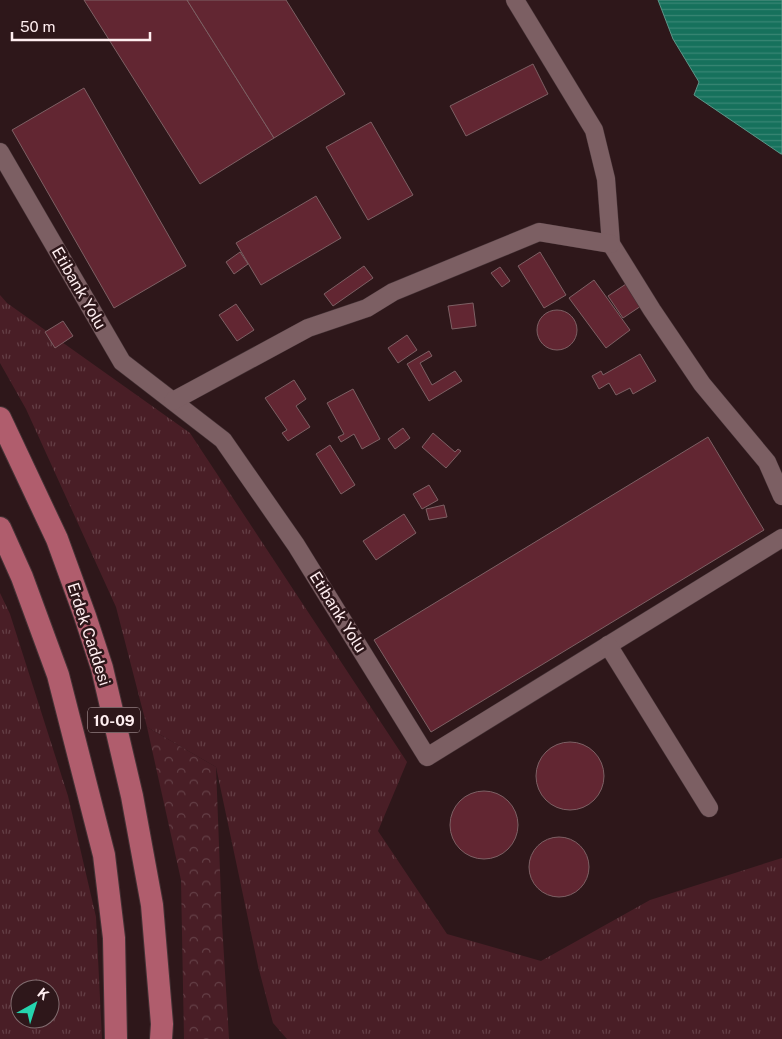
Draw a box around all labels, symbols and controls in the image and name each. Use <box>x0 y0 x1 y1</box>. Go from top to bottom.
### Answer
scale bar <box>12 10 150 42</box>
text: 50 m <box>20 18 55 35</box>
street label: Etibank Yolu <box>48 244 110 332</box>
street label: Etibank Yolu <box>306 568 370 656</box>
street label: Erdek Caddesi <box>63 580 115 688</box>
road number: 10-09 <box>88 708 140 732</box>
north arrow <box>10 979 60 1029</box>
text: K <box>34 985 52 1003</box>

